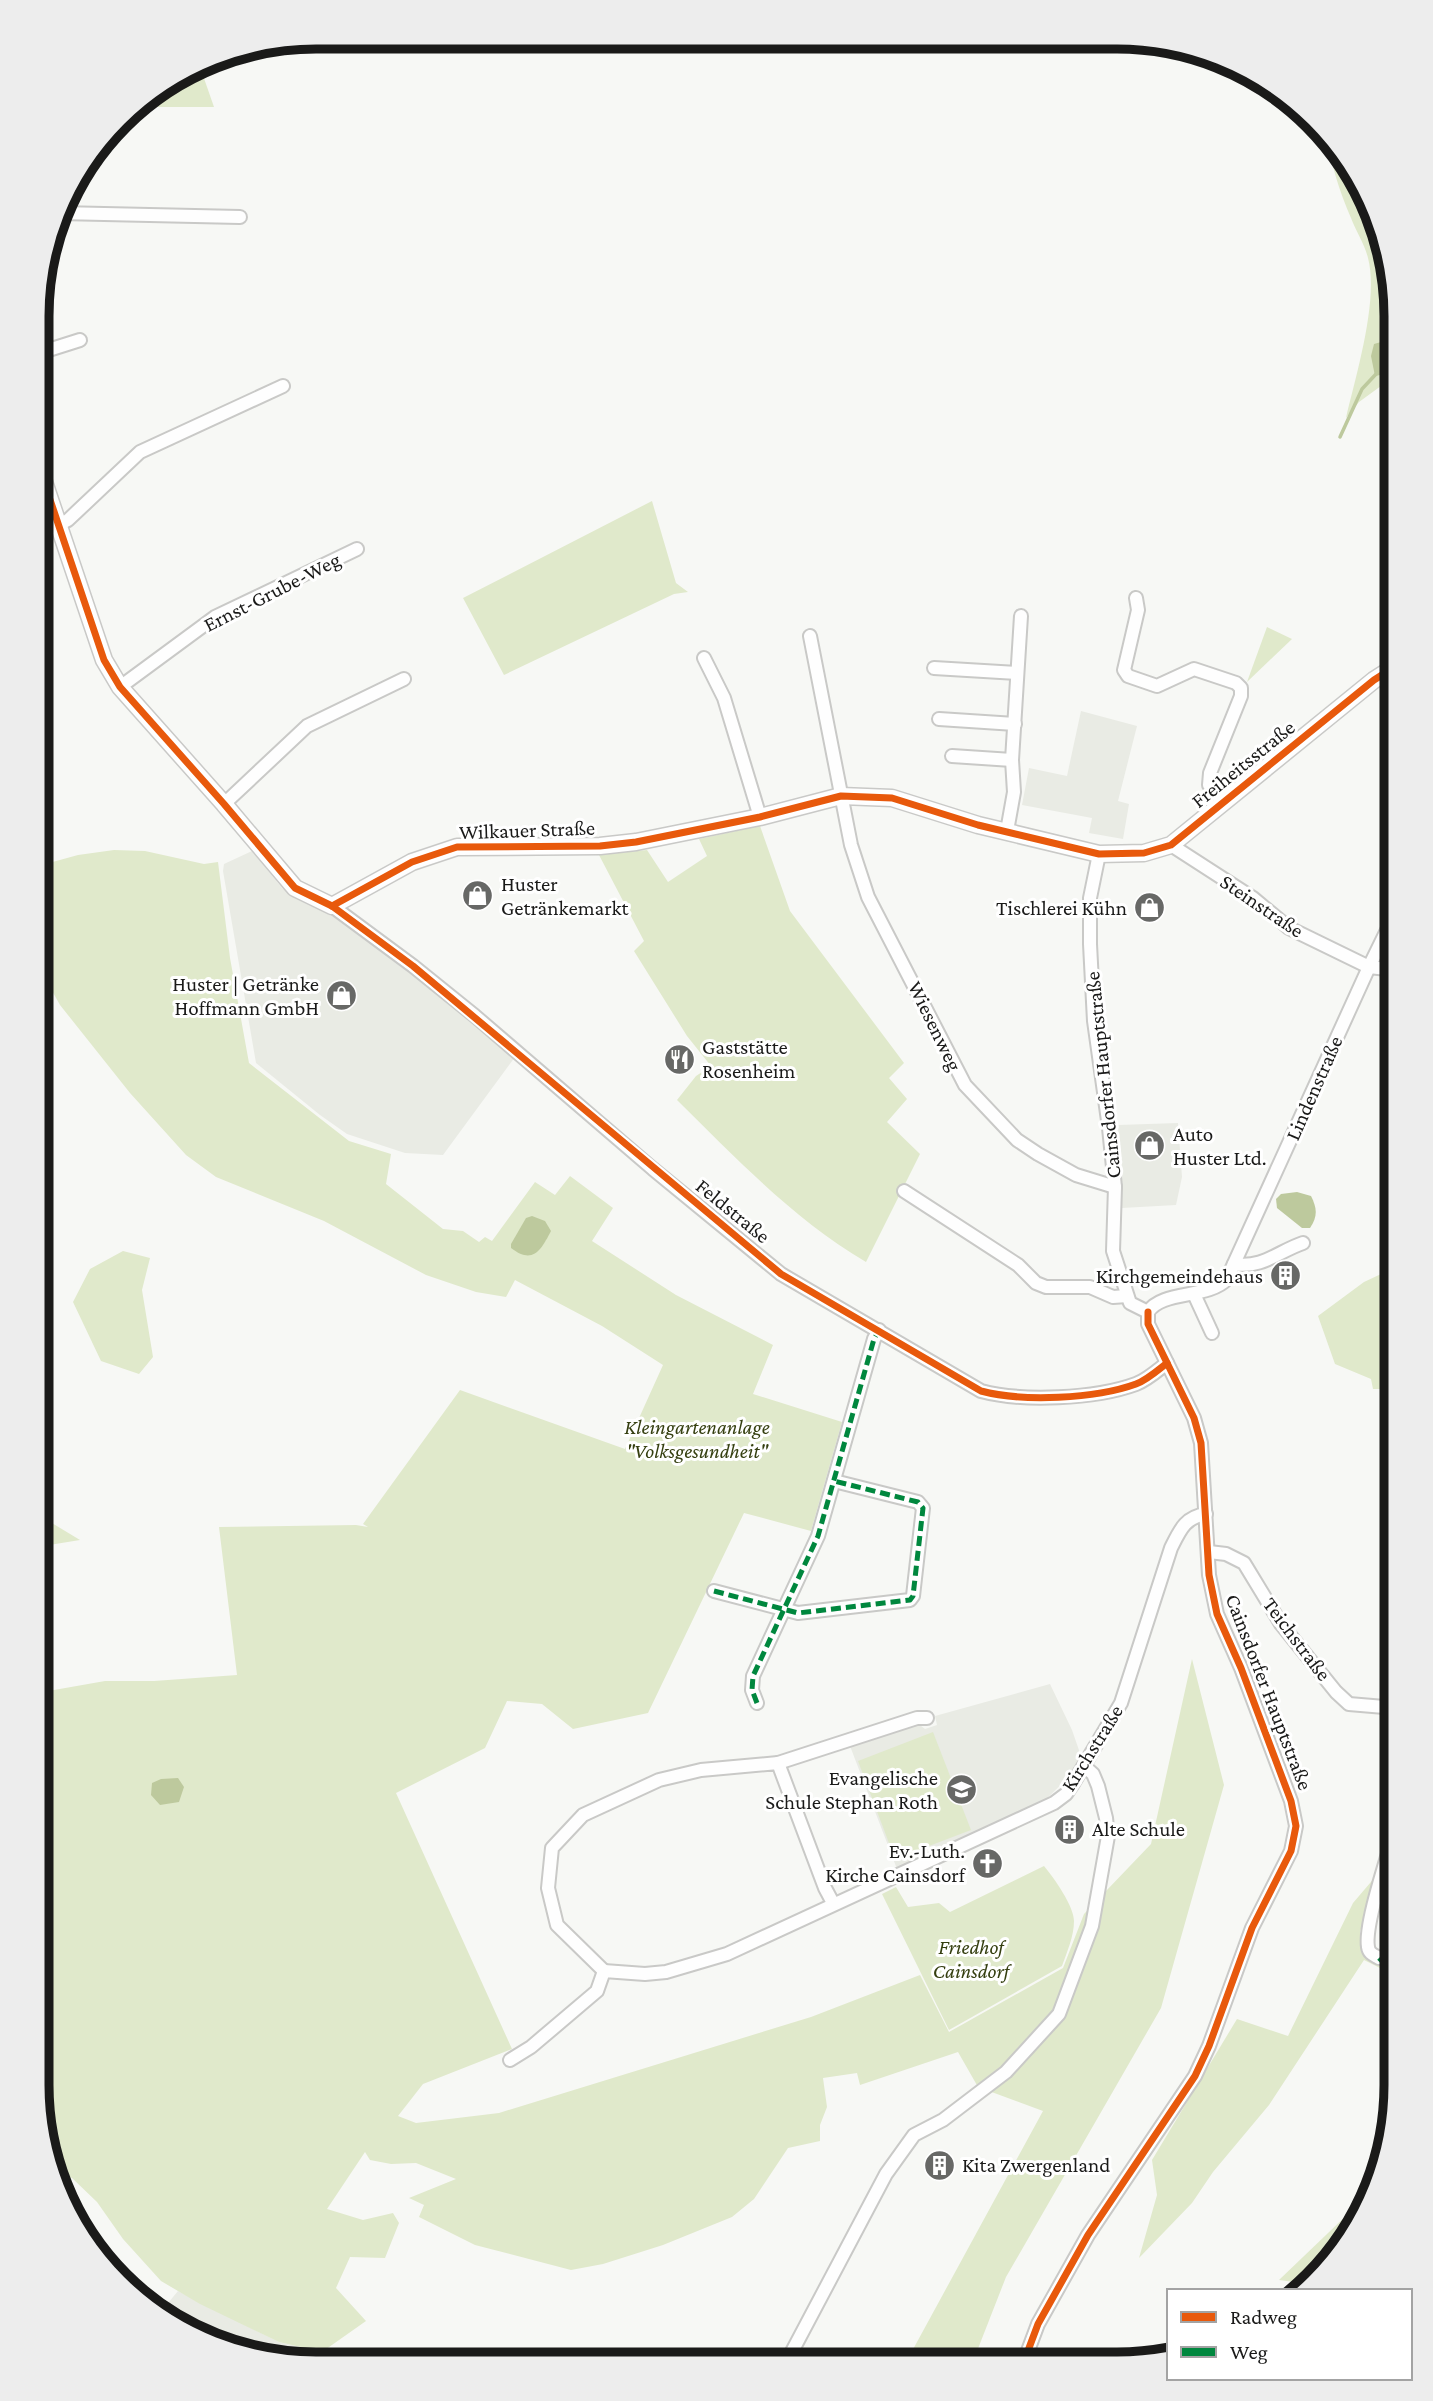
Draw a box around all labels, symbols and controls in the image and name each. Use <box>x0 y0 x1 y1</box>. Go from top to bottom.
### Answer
street label: Ernst-Grube-Weg <box>200 547 344 637</box>
street label: Freiheitsstraße <box>1187 715 1299 813</box>
street label: Wilkauer Straße <box>459 816 595 844</box>
street label: Steinstraße <box>1216 869 1308 943</box>
place label: Huster Getränkemarkt <box>501 872 630 920</box>
shop icon: Huster Getränkemarkt <box>461 879 495 913</box>
shop icon: Tischlerei Kühn <box>1133 891 1167 925</box>
place label: Tischlerei Kühn <box>996 896 1127 920</box>
street label: Cainsdorfer Hauptstraße <box>1080 970 1126 1180</box>
place label: Huster | Getränke Hoffmann GmbH <box>172 972 319 1020</box>
street label: Wiesenweg <box>903 977 967 1075</box>
shop icon: Huster | Getränke Hoffmann GmbH <box>325 979 359 1013</box>
street label: Lindenstraße <box>1280 1032 1348 1144</box>
place label: Gaststätte Rosenheim <box>702 1035 796 1083</box>
restaurant icon: Gaststätte Rosenheim <box>662 1042 696 1076</box>
place label: Auto Huster Ltd. <box>1173 1122 1267 1170</box>
shop icon: Auto Huster Ltd. <box>1133 1129 1167 1163</box>
street label: Feldstraße <box>691 1174 775 1248</box>
building icon: Kirchgemeindehaus <box>1269 1259 1303 1293</box>
place label: Kirchgemeindehaus <box>1096 1264 1263 1288</box>
park label: Kleingartenanlage "Volksgesundheit" <box>624 1415 770 1463</box>
street label: Cainsdorfer Hauptstraße <box>1221 1591 1317 1793</box>
street label: Teichstraße <box>1258 1593 1336 1685</box>
street label: Kirchstraße <box>1056 1700 1128 1796</box>
place label: Evangelische Schule Stephan Roth <box>765 1766 938 1814</box>
school or university icon: Evangelische Schule Stephan Roth <box>944 1773 978 1807</box>
building icon: Alte Schule <box>1052 1812 1086 1846</box>
place label: Alte Schule <box>1092 1817 1185 1841</box>
place label: Ev.-Luth. Kirche Cainsdorf <box>825 1839 967 1887</box>
church icon: Ev.-Luth. Kirche Cainsdorf <box>971 1846 1005 1880</box>
park label: Friedhof Cainsdorf <box>933 1935 1013 1983</box>
building icon: Kita Zwergenland <box>922 2148 956 2182</box>
place label: Kita Zwergenland <box>962 2153 1110 2177</box>
legend <box>1167 2289 1412 2380</box>
text: Radweg <box>1230 2305 1297 2329</box>
text: Weg <box>1230 2340 1268 2364</box>

